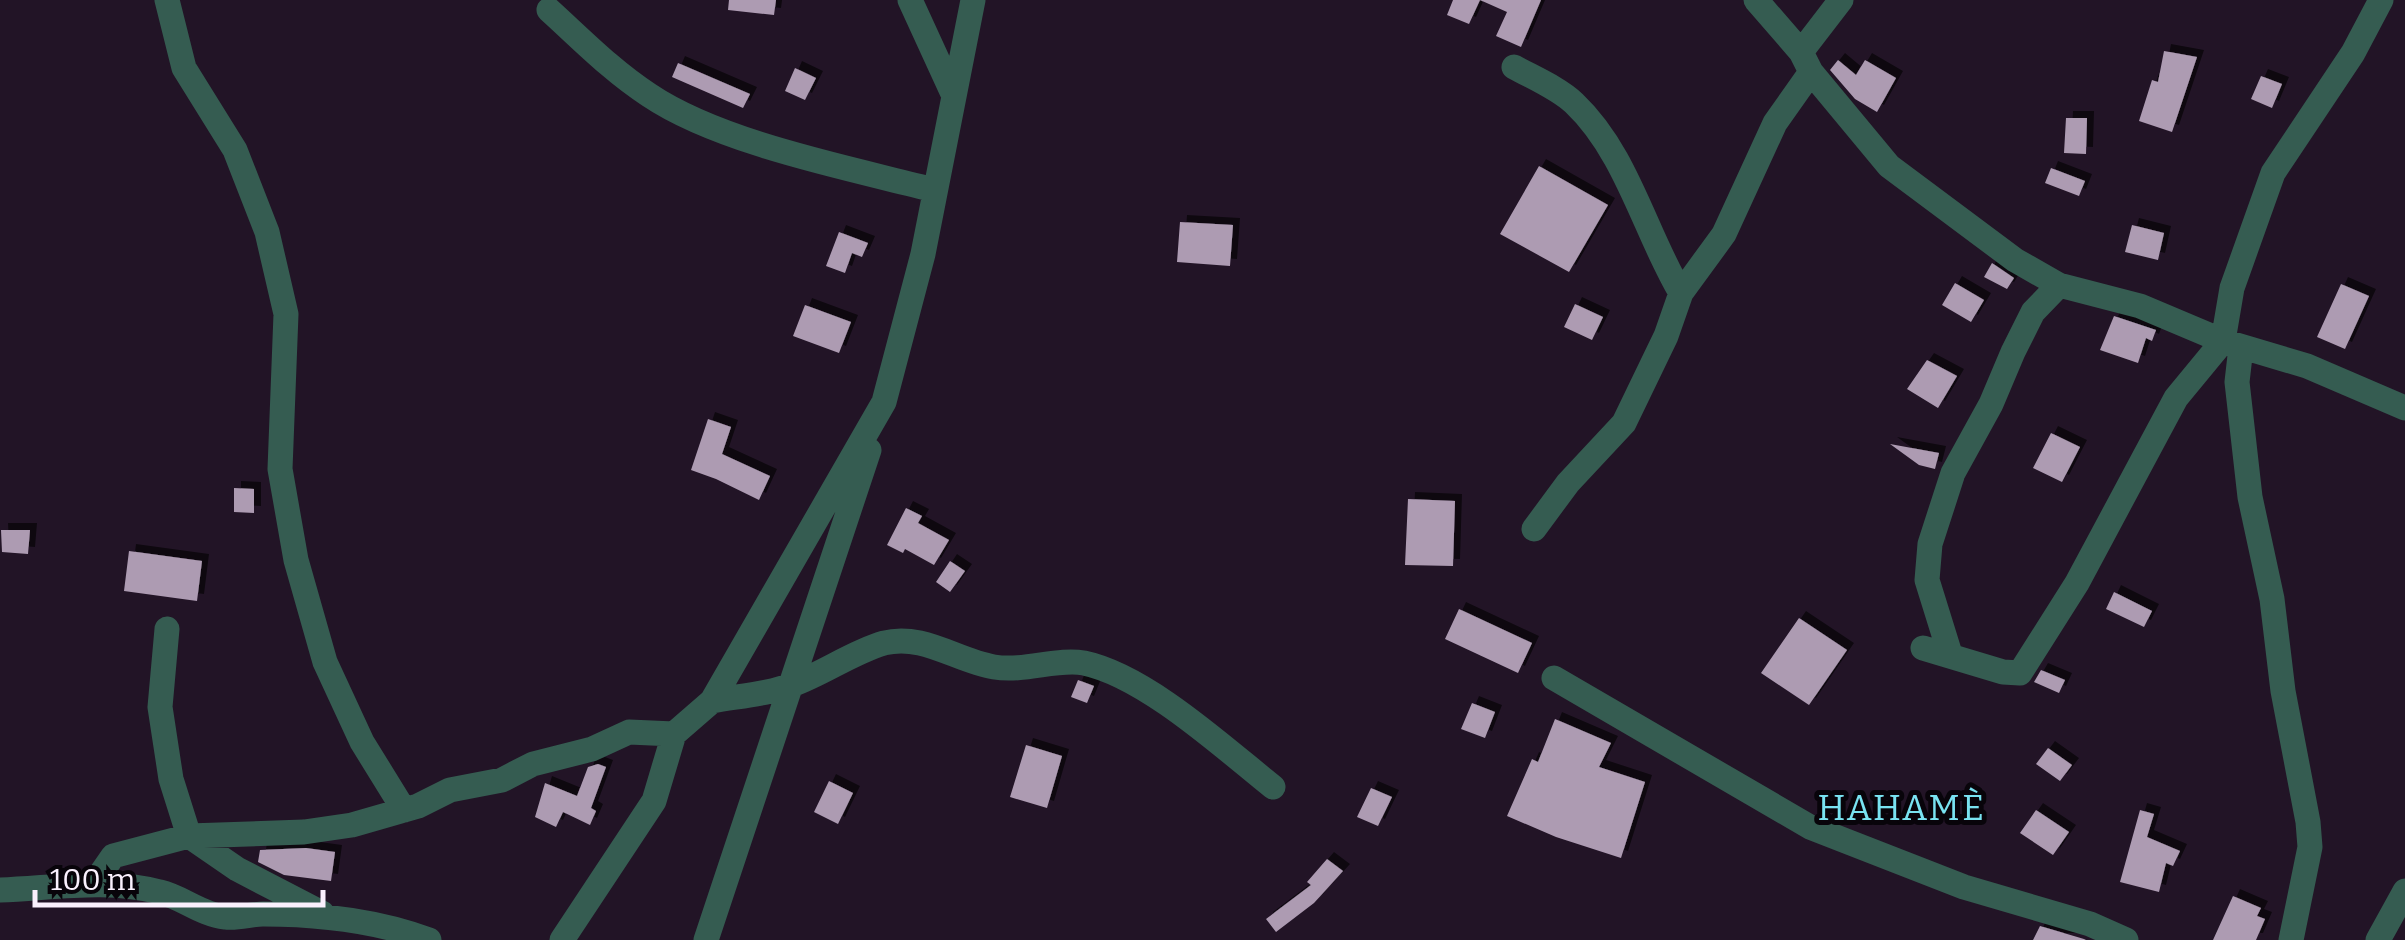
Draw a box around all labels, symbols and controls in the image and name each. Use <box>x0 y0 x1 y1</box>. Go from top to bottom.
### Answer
district label: HAHAMÈ <box>1817 787 1987 829</box>
scale bar <box>35 845 322 907</box>
text: 100 m <box>50 862 136 898</box>

